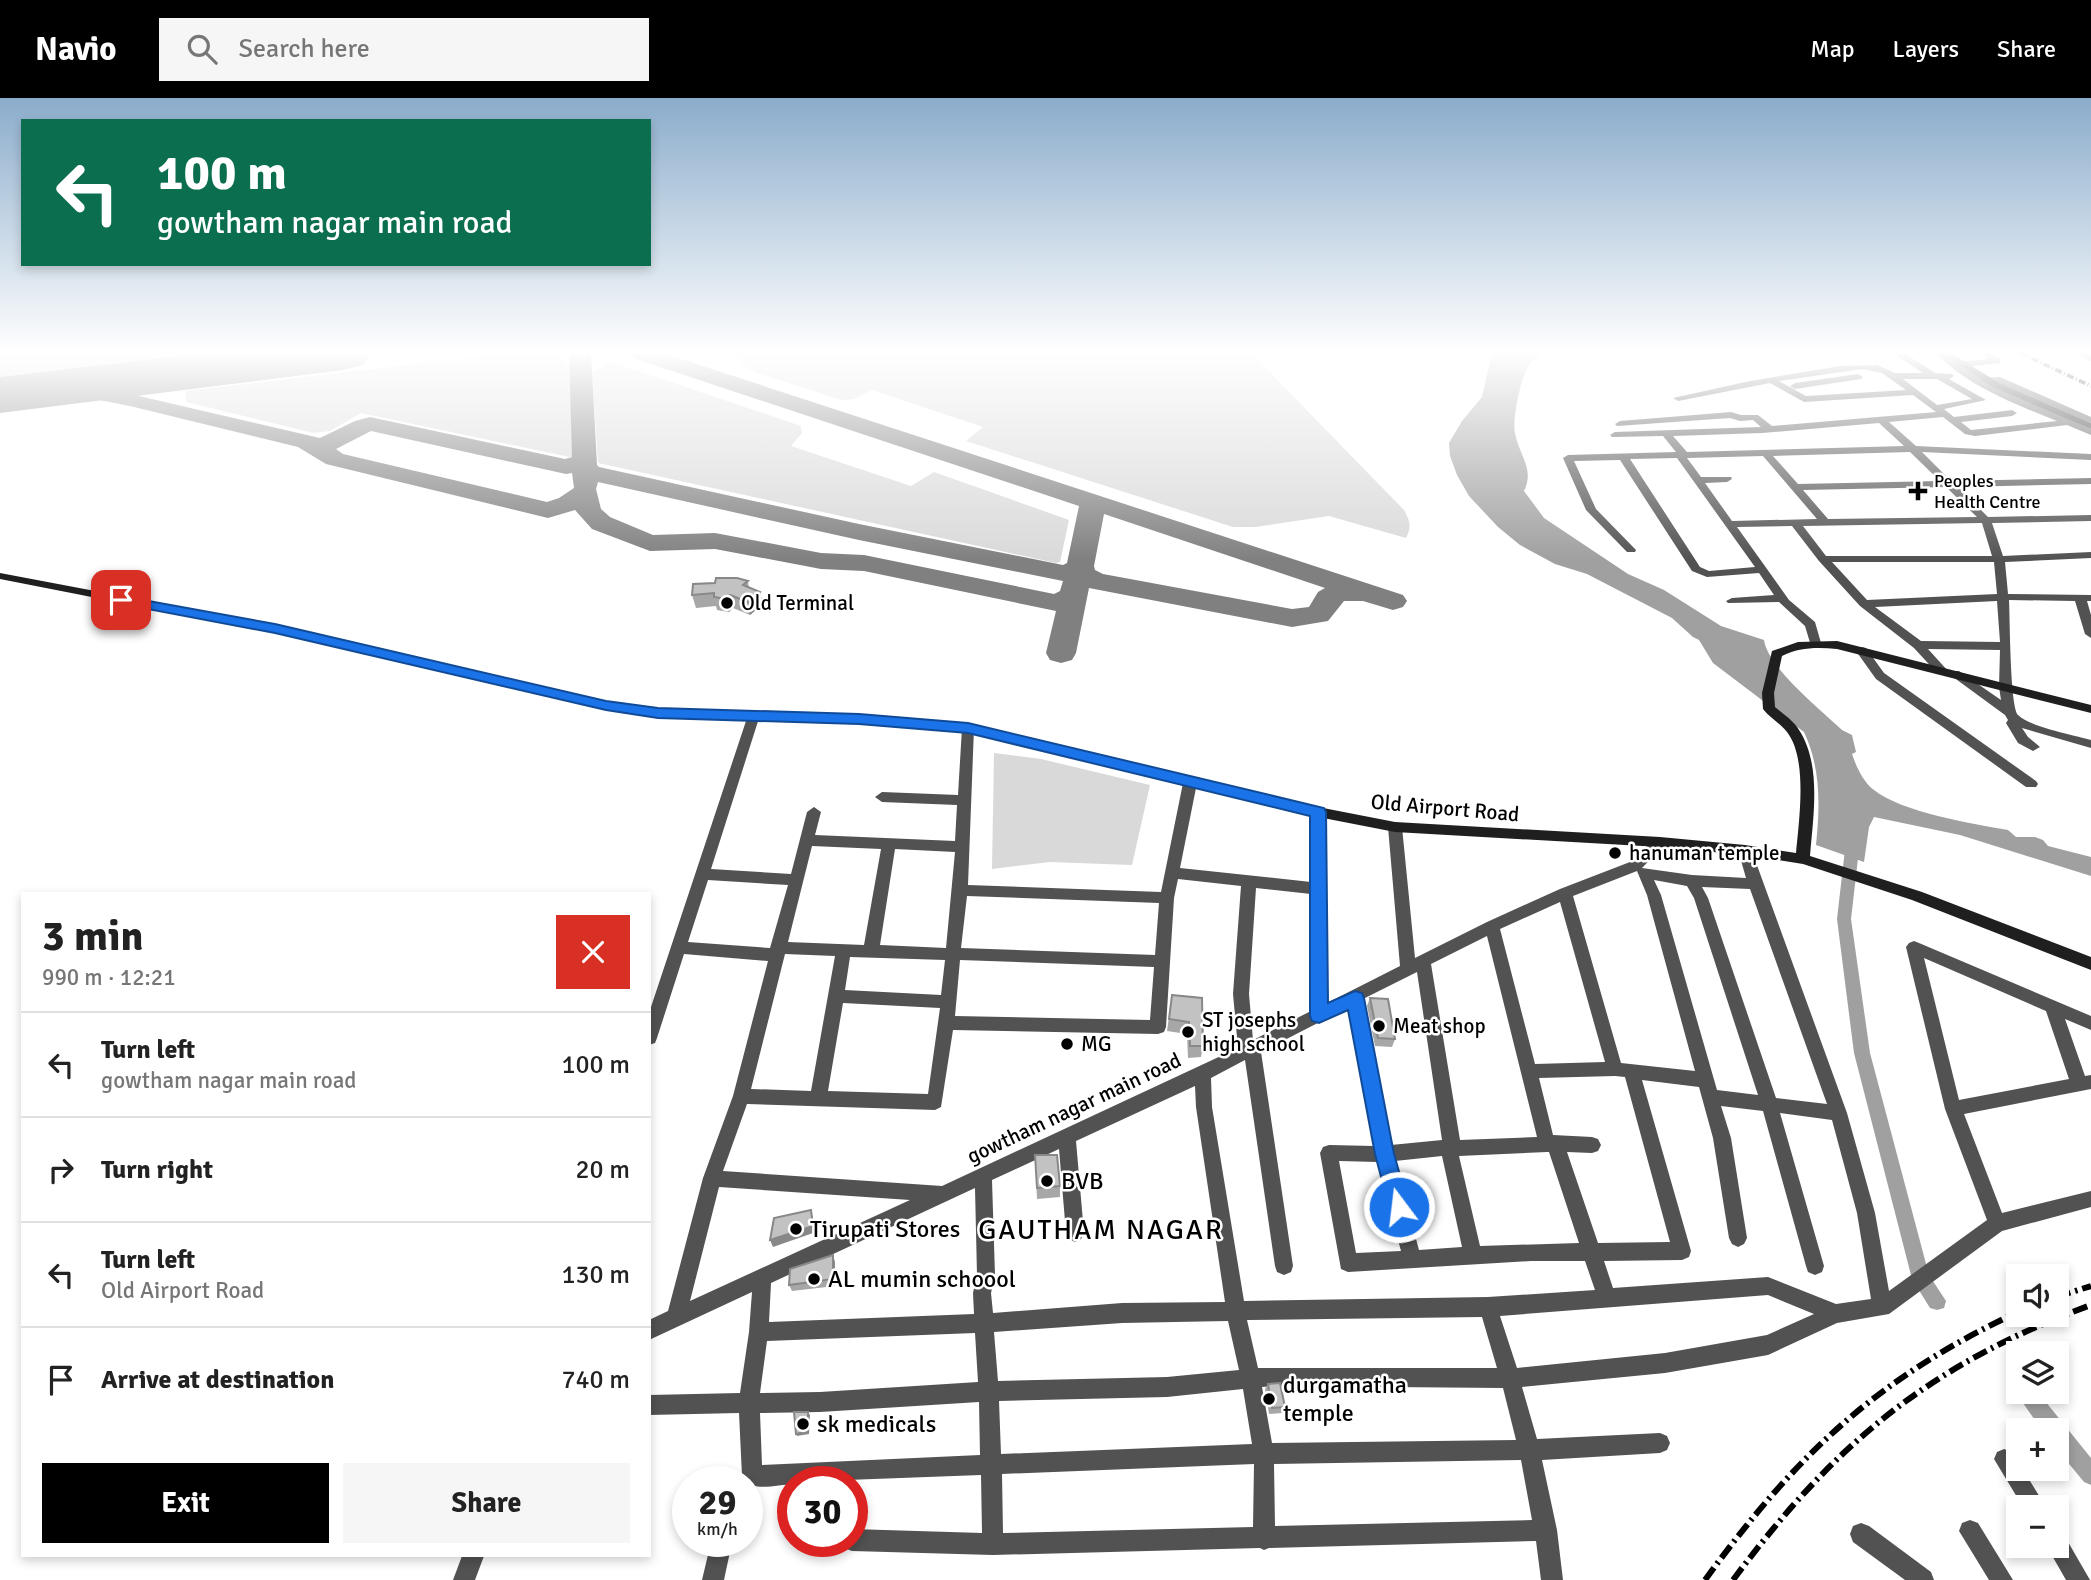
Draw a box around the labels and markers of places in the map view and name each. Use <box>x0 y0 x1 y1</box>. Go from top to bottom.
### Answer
place label: Peoples Health Centre <box>1934 470 2040 513</box>
marker: Peoples Health Centre <box>1908 481 1928 501</box>
pin <box>91 570 151 630</box>
place label: Old Terminal <box>741 590 854 616</box>
marker: Old Terminal <box>719 595 735 611</box>
place label: hanuman temple <box>1629 840 1779 866</box>
marker: hanuman temple <box>1607 845 1623 861</box>
place label: ST josephs high school <box>1202 1007 1305 1057</box>
place label: Meat shop <box>1393 1013 1486 1039</box>
marker: Meat shop <box>1371 1018 1387 1034</box>
marker: ST josephs high school <box>1180 1024 1196 1040</box>
place label: MG <box>1081 1031 1111 1057</box>
marker: MG <box>1059 1036 1075 1052</box>
place label: BVB <box>1061 1166 1104 1196</box>
marker: BVB <box>1039 1173 1055 1189</box>
place label: Tirupati Stores <box>810 1214 960 1244</box>
marker: Tirupati Stores <box>788 1221 804 1237</box>
place label: AL mumin schoool <box>828 1264 1016 1294</box>
marker: AL mumin schoool <box>806 1271 822 1287</box>
place label: durgamatha temple <box>1283 1370 1407 1428</box>
marker: durgamatha temple <box>1261 1391 1277 1407</box>
place label: sk medicals <box>817 1409 936 1439</box>
marker: sk medicals <box>795 1416 811 1432</box>

